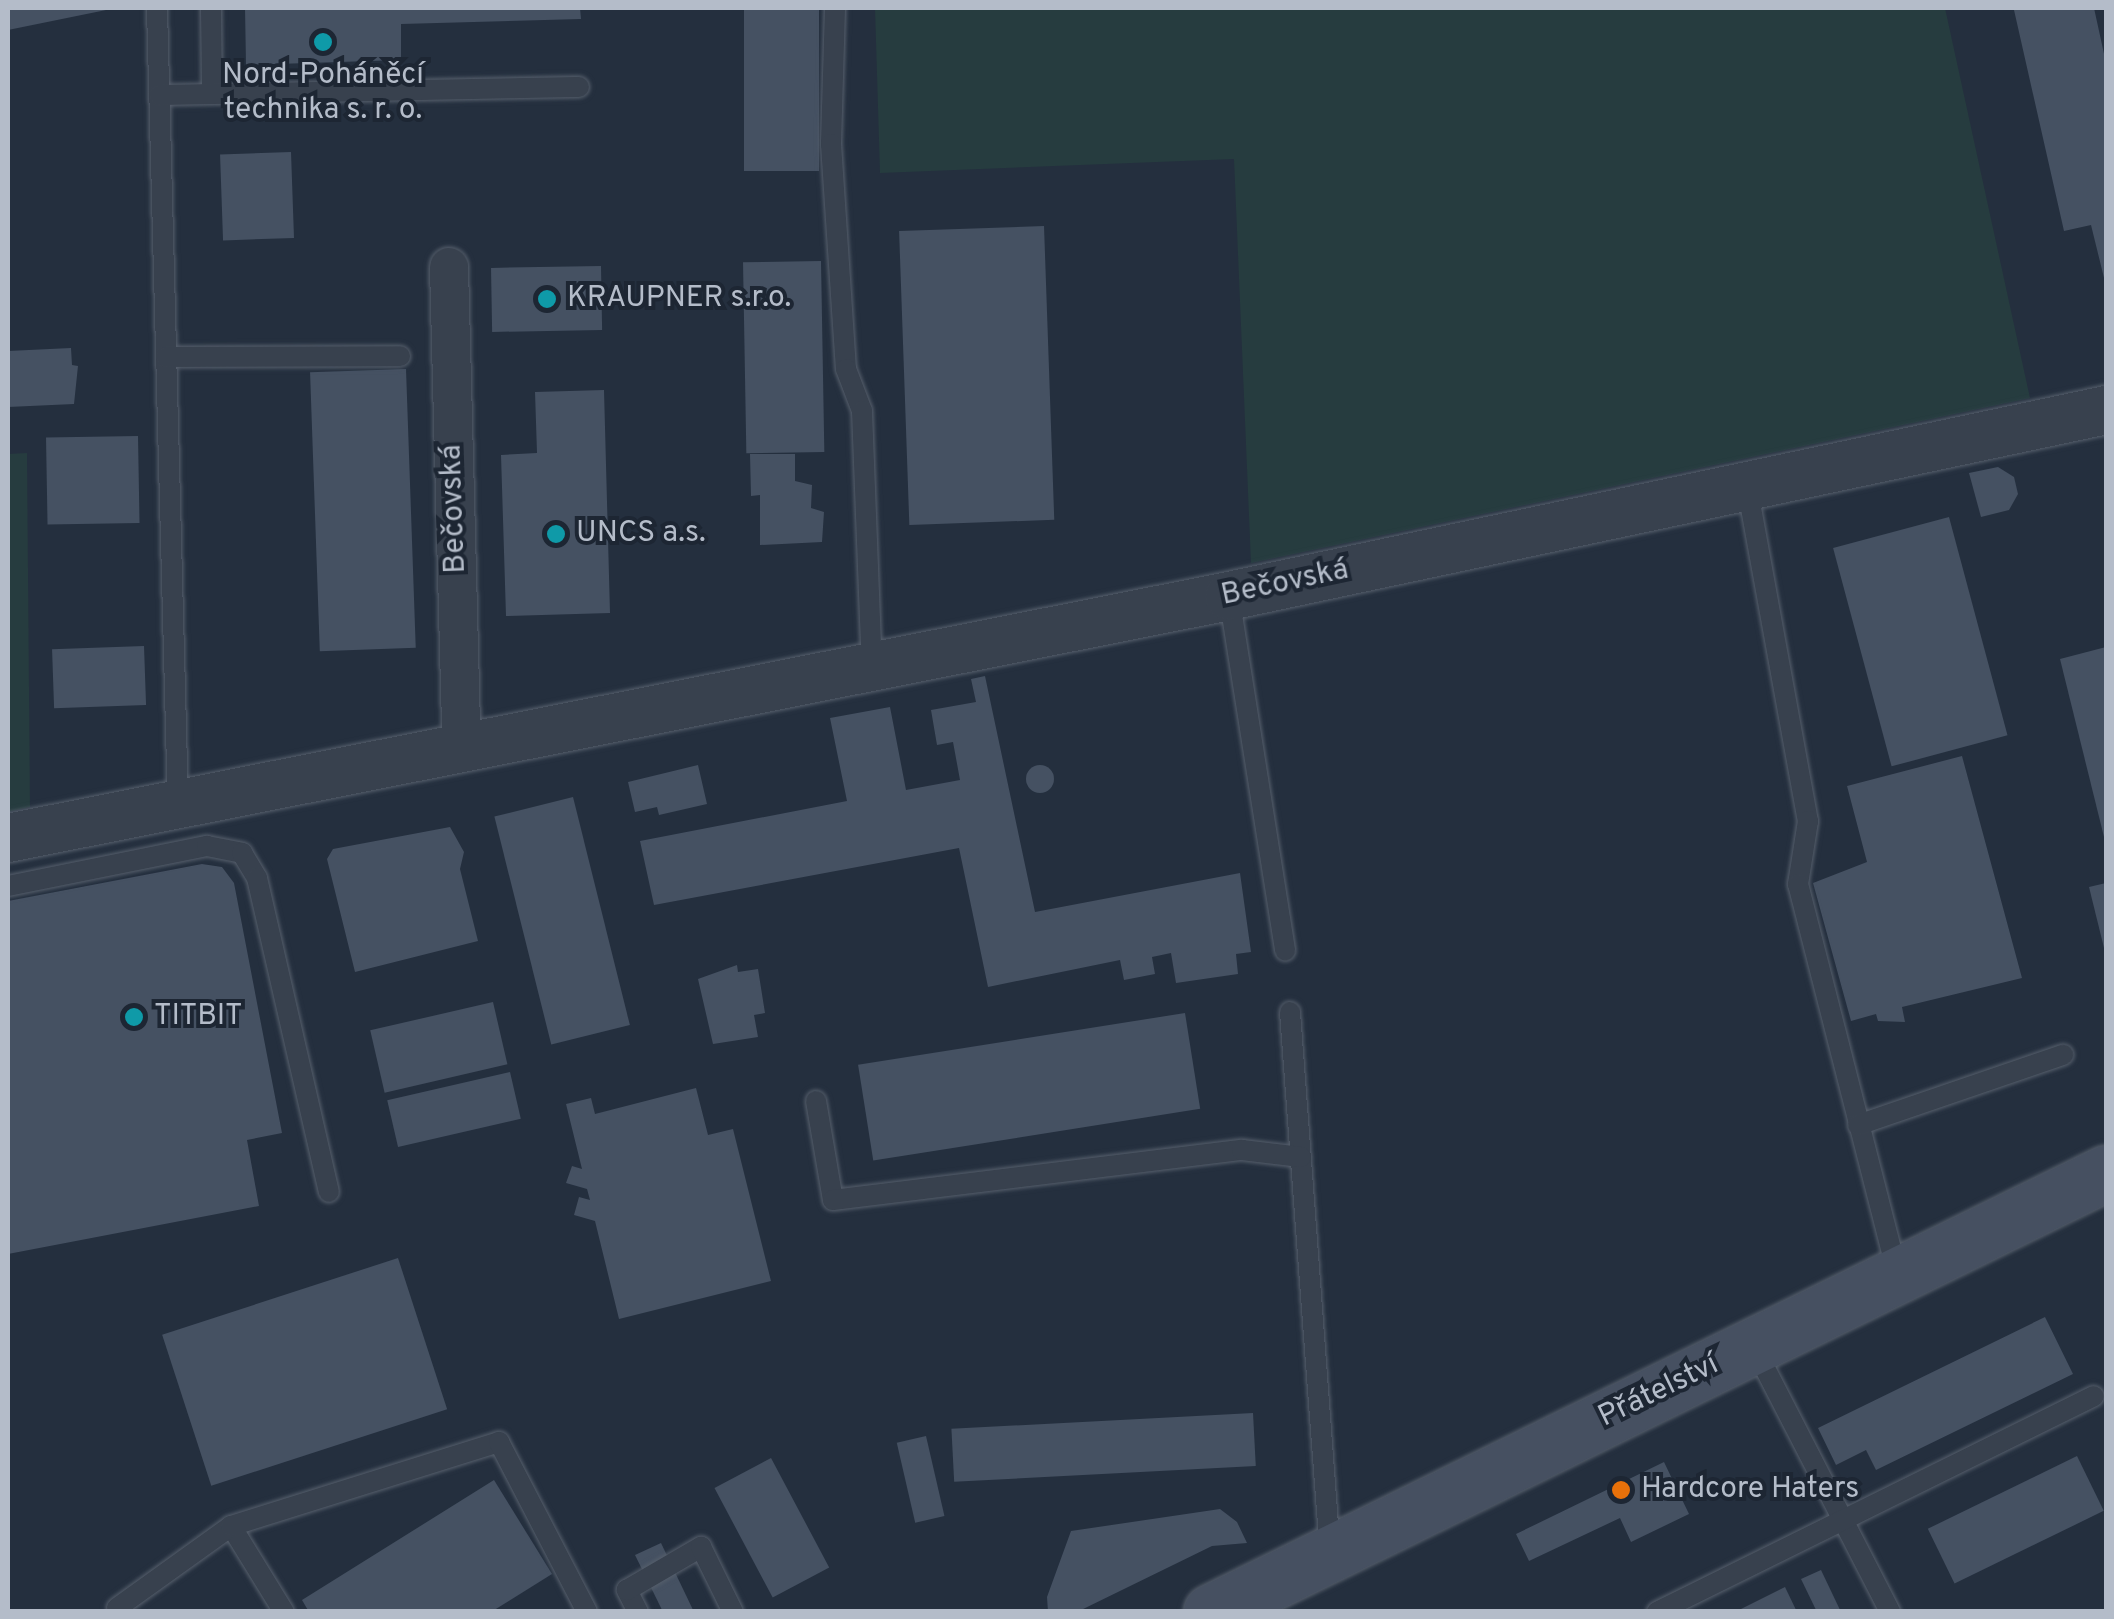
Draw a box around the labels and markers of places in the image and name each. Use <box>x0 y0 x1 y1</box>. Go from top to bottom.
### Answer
marker: Nord-Poháněcí technika s. r. o. <box>312 31 334 53</box>
place label: Nord-Poháněcí technika s. r. o. <box>222 58 424 128</box>
place label: KRAUPNER s.r.o. <box>567 281 791 317</box>
marker: KRAUPNER s.r.o. <box>536 288 558 310</box>
place label: UNCS a.s. <box>576 516 706 552</box>
marker: UNCS a.s. <box>545 523 567 545</box>
place label: TITBIT <box>154 999 243 1035</box>
marker: TITBIT <box>123 1006 145 1028</box>
place label: Hardcore Haters <box>1641 1472 1859 1508</box>
marker: Hardcore Haters <box>1610 1479 1632 1501</box>

